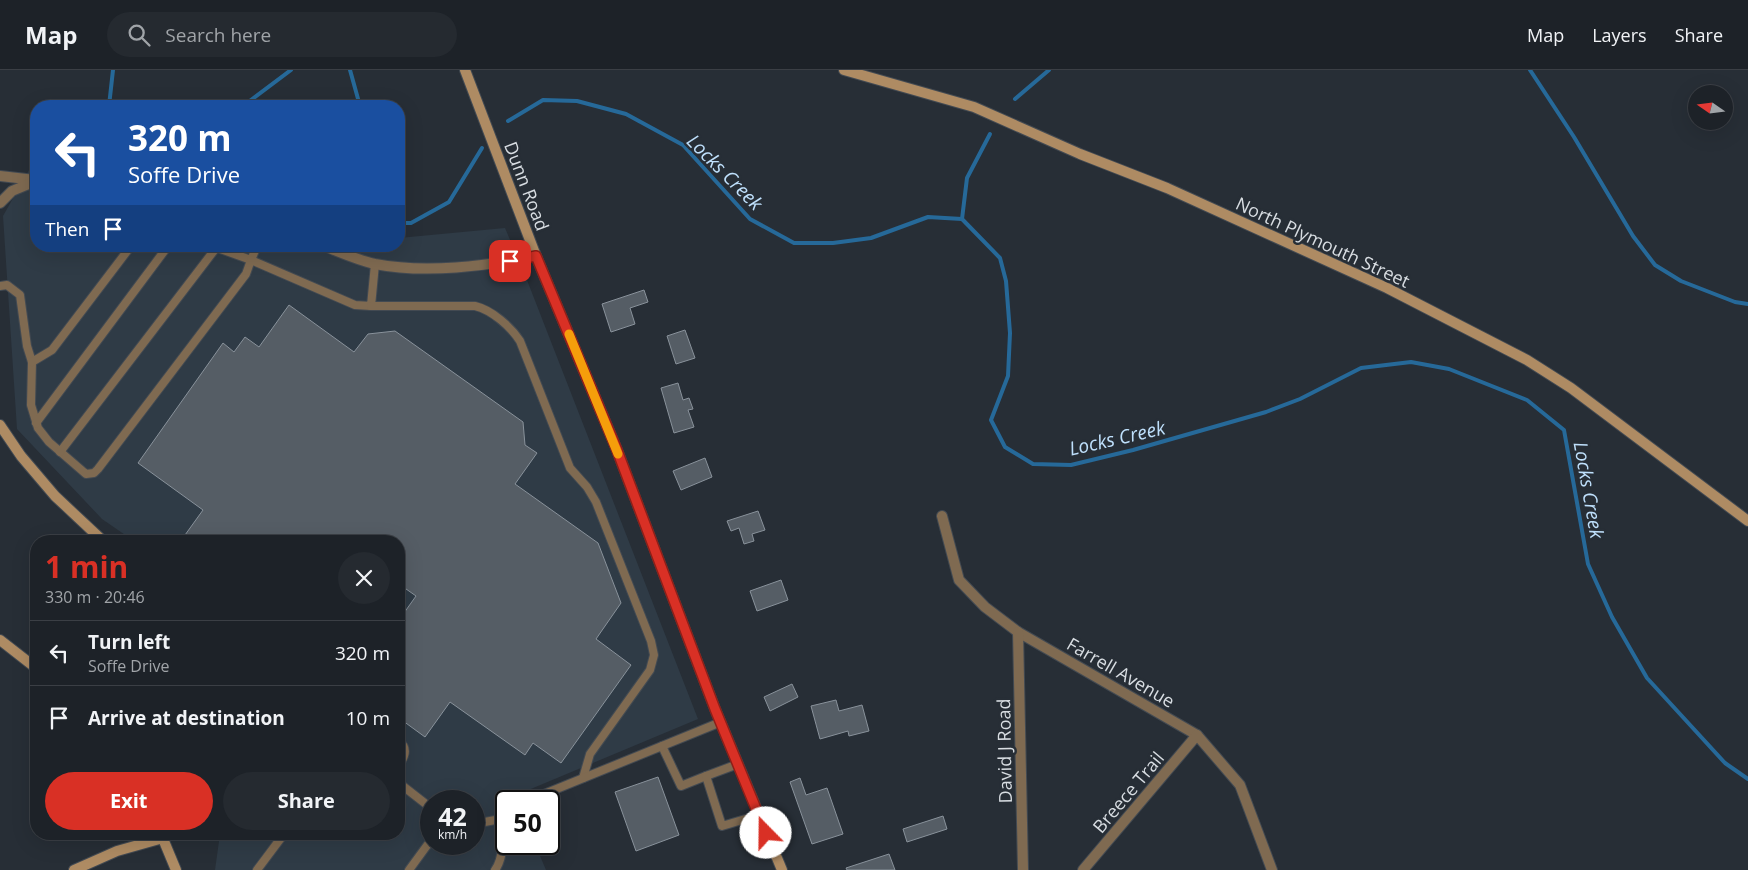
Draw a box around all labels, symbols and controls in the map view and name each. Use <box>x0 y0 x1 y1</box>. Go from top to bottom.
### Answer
search box <box>107 12 457 57</box>
text: Map <box>25 18 77 51</box>
icon: search <box>125 21 153 49</box>
text: Search here <box>165 22 271 48</box>
text: Map <box>1527 23 1564 47</box>
text: Layers <box>1592 23 1647 47</box>
text: Share <box>1675 23 1723 47</box>
north arrow <box>1688 85 1732 130</box>
map controls <box>1688 85 1733 130</box>
text: 320 m <box>128 114 232 161</box>
icon: left <box>45 120 110 185</box>
water label: Locks Creek <box>681 128 769 216</box>
street label: Dunn Road <box>499 138 555 234</box>
text: Soffe Drive <box>128 159 240 189</box>
street label: North Plymouth Street <box>1232 191 1414 293</box>
icon: arrive <box>99 215 127 243</box>
text: Then <box>45 216 89 242</box>
pin <box>489 240 531 282</box>
icon: arrive <box>496 247 524 275</box>
water label: Locks Creek <box>1066 414 1168 462</box>
water label: Locks Creek <box>1568 440 1610 541</box>
text: 1 min <box>45 546 128 587</box>
button: close <box>338 552 390 604</box>
text: 330 m · 20:46 <box>45 586 145 608</box>
text: Turn left <box>88 629 170 655</box>
street label: Farrell Avenue <box>1063 631 1179 713</box>
icon: left <box>45 639 73 667</box>
text: 320 m <box>335 640 390 666</box>
text: Soffe Drive <box>88 655 169 677</box>
street label: David J Road <box>991 698 1017 804</box>
icon: arrive <box>45 704 73 732</box>
text: Arrive at destination <box>88 705 285 731</box>
text: 10 m <box>346 705 390 731</box>
street label: Breece Trail <box>1087 746 1169 838</box>
button: Exit <box>45 772 213 830</box>
button: Share <box>223 772 390 830</box>
speed limit sign: 50 <box>495 790 560 855</box>
text: 42 <box>438 799 467 833</box>
position arrow <box>739 806 791 858</box>
text: km/h <box>438 826 467 843</box>

